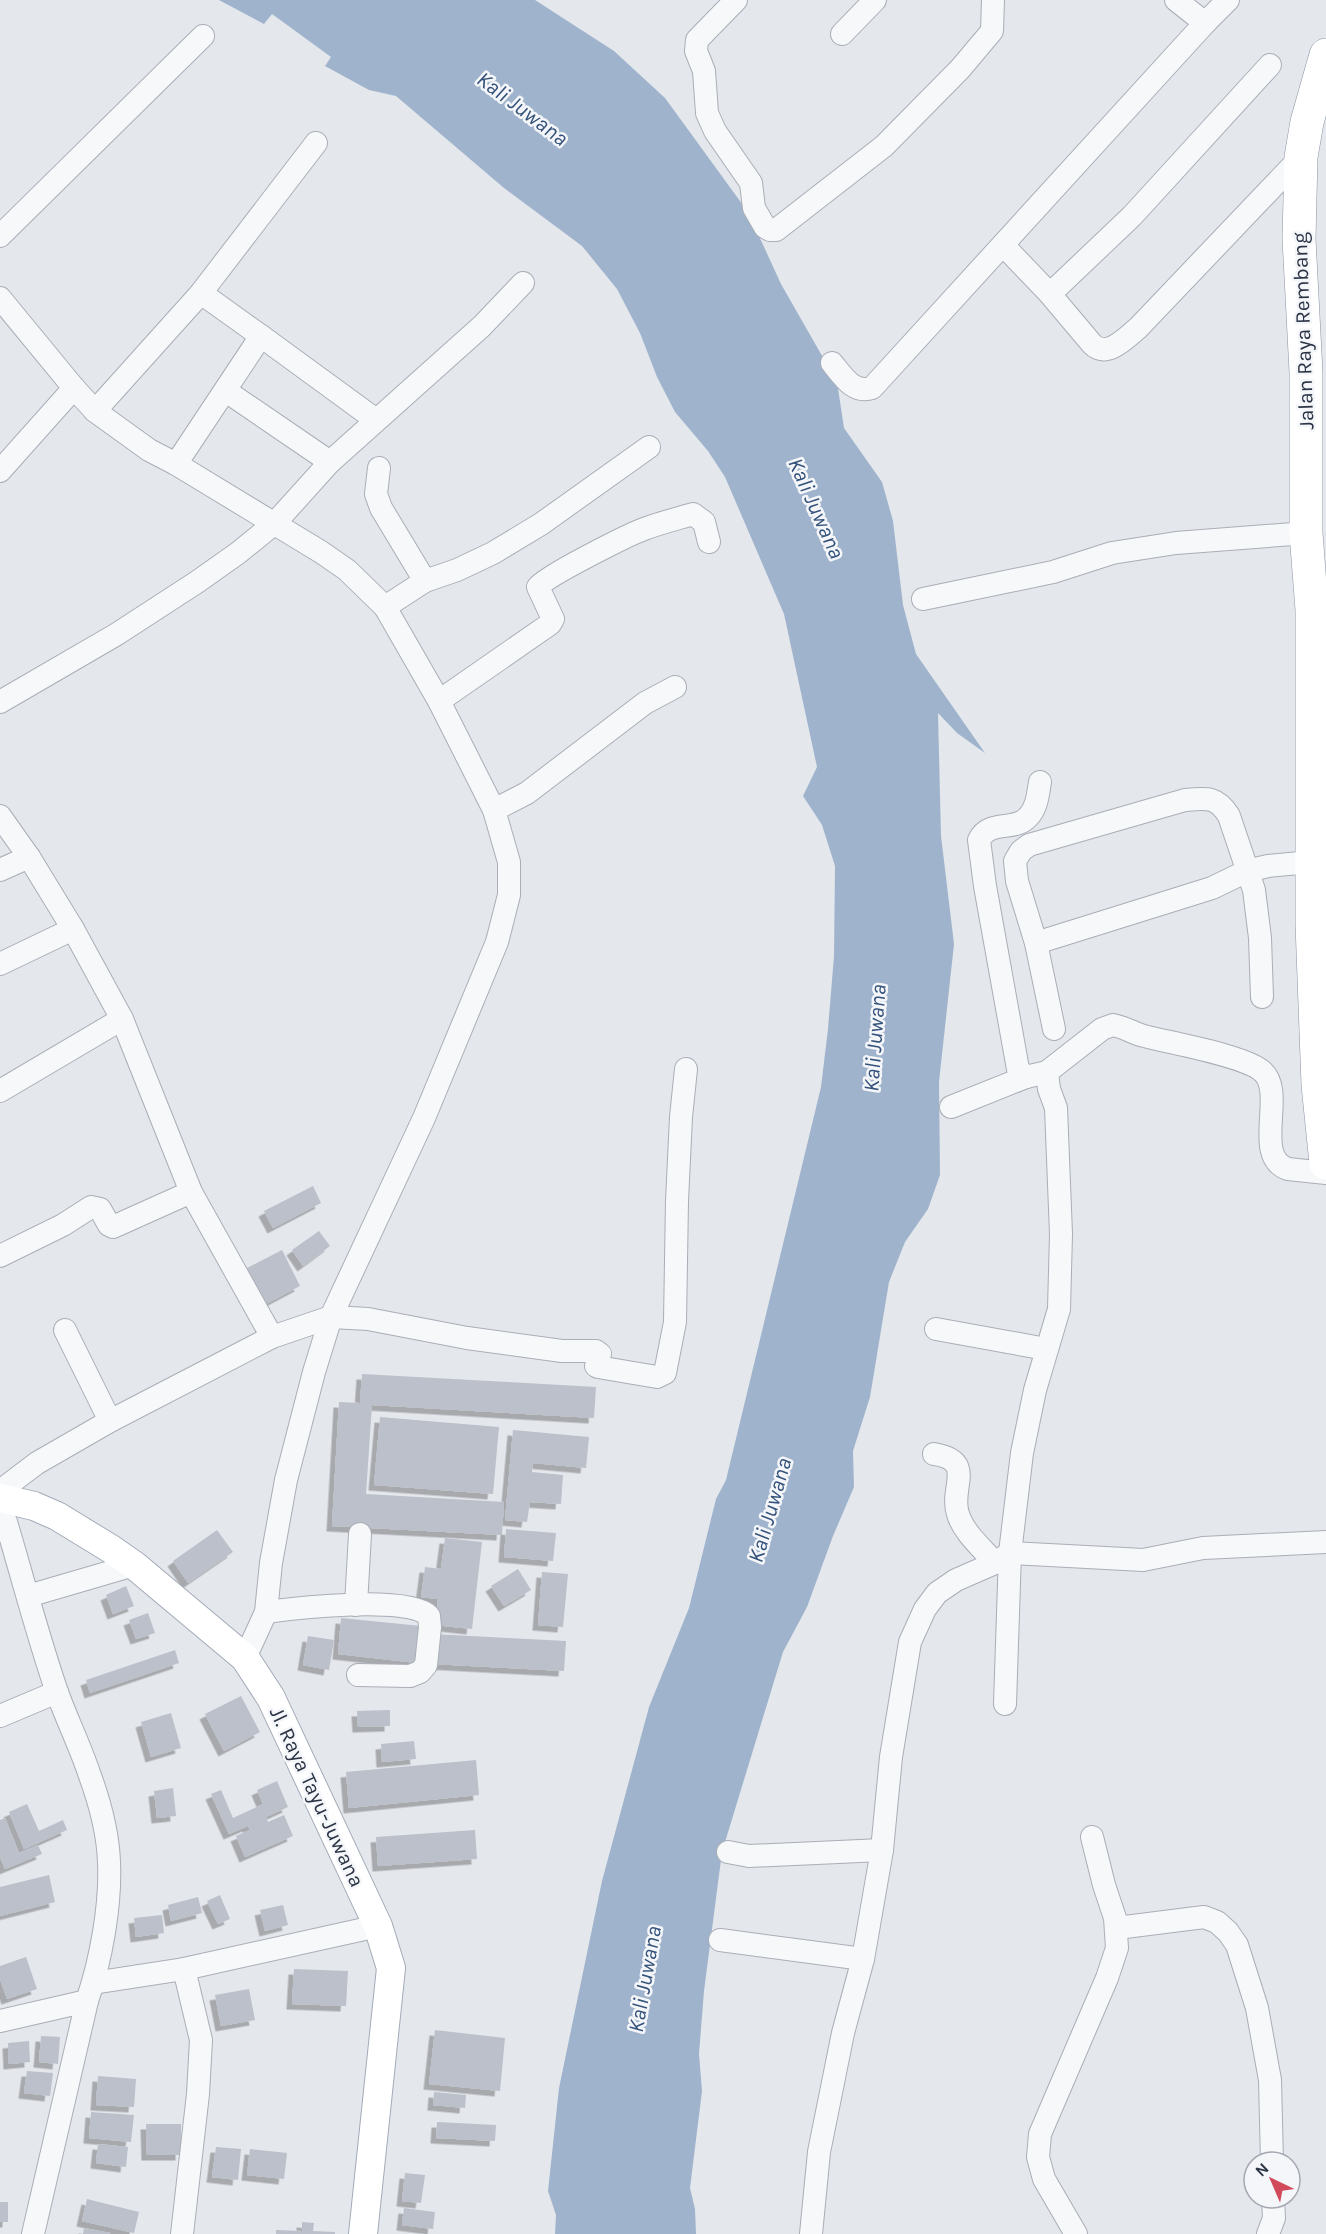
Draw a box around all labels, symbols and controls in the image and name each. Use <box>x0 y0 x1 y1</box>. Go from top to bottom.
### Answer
water label: Kali Juwana <box>472 66 573 152</box>
street label: Jalan Raya Rembang <box>1288 232 1318 430</box>
water label: Kali Juwana <box>782 454 850 563</box>
water label: Kali Juwana <box>858 983 892 1093</box>
water label: Kali Juwana <box>743 1455 797 1566</box>
street label: Jl. Raya Tayu-Juwana <box>265 1703 369 1891</box>
water label: Kali Juwana <box>623 1924 667 2035</box>
north arrow <box>1242 2150 1302 2210</box>
text: N <box>1251 2159 1273 2180</box>

